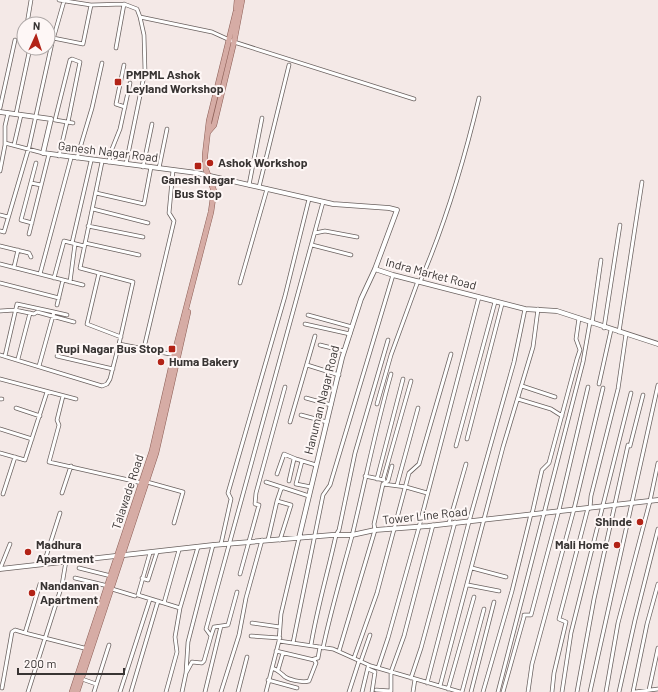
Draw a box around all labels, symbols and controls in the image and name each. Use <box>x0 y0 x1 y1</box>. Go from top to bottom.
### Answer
north arrow <box>16 16 56 56</box>
text: N <box>33 19 41 32</box>
place label: PMPML Ashok Leyland Workshop <box>126 67 224 95</box>
marker: PMPML Ashok Leyland Workshop <box>113 77 123 87</box>
street label: Ganesh Nagar Road <box>57 138 159 164</box>
place label: Ashok Workshop <box>218 155 308 169</box>
marker: Ashok Workshop <box>205 158 215 168</box>
marker: Ganesh Nagar Bus Stop <box>193 161 203 171</box>
place label: Ganesh Nagar Bus Stop <box>161 172 235 200</box>
street label: Indra Market Road <box>384 254 478 292</box>
place label: Rupi Nagar Bus Stop <box>56 341 164 355</box>
marker: Rupi Nagar Bus Stop <box>167 344 177 354</box>
street label: Hanuman Nagar Road <box>301 344 341 456</box>
place label: Huma Bakery <box>169 354 239 368</box>
marker: Huma Bakery <box>156 357 166 367</box>
street label: Talawade Road <box>108 452 146 531</box>
street label: Tower Line Road <box>382 504 468 526</box>
place label: Shinde <box>595 514 632 528</box>
marker: Shinde <box>635 517 645 527</box>
place label: Madhura Apartment <box>36 537 95 565</box>
place label: Mali Home <box>555 537 609 551</box>
marker: Mali Home <box>612 540 622 550</box>
marker: Madhura Apartment <box>23 547 33 557</box>
place label: Nandanvan Apartment <box>40 578 99 606</box>
marker: Nandanvan Apartment <box>27 588 37 598</box>
scale bar <box>18 650 124 676</box>
text: 200 m <box>24 656 56 670</box>

